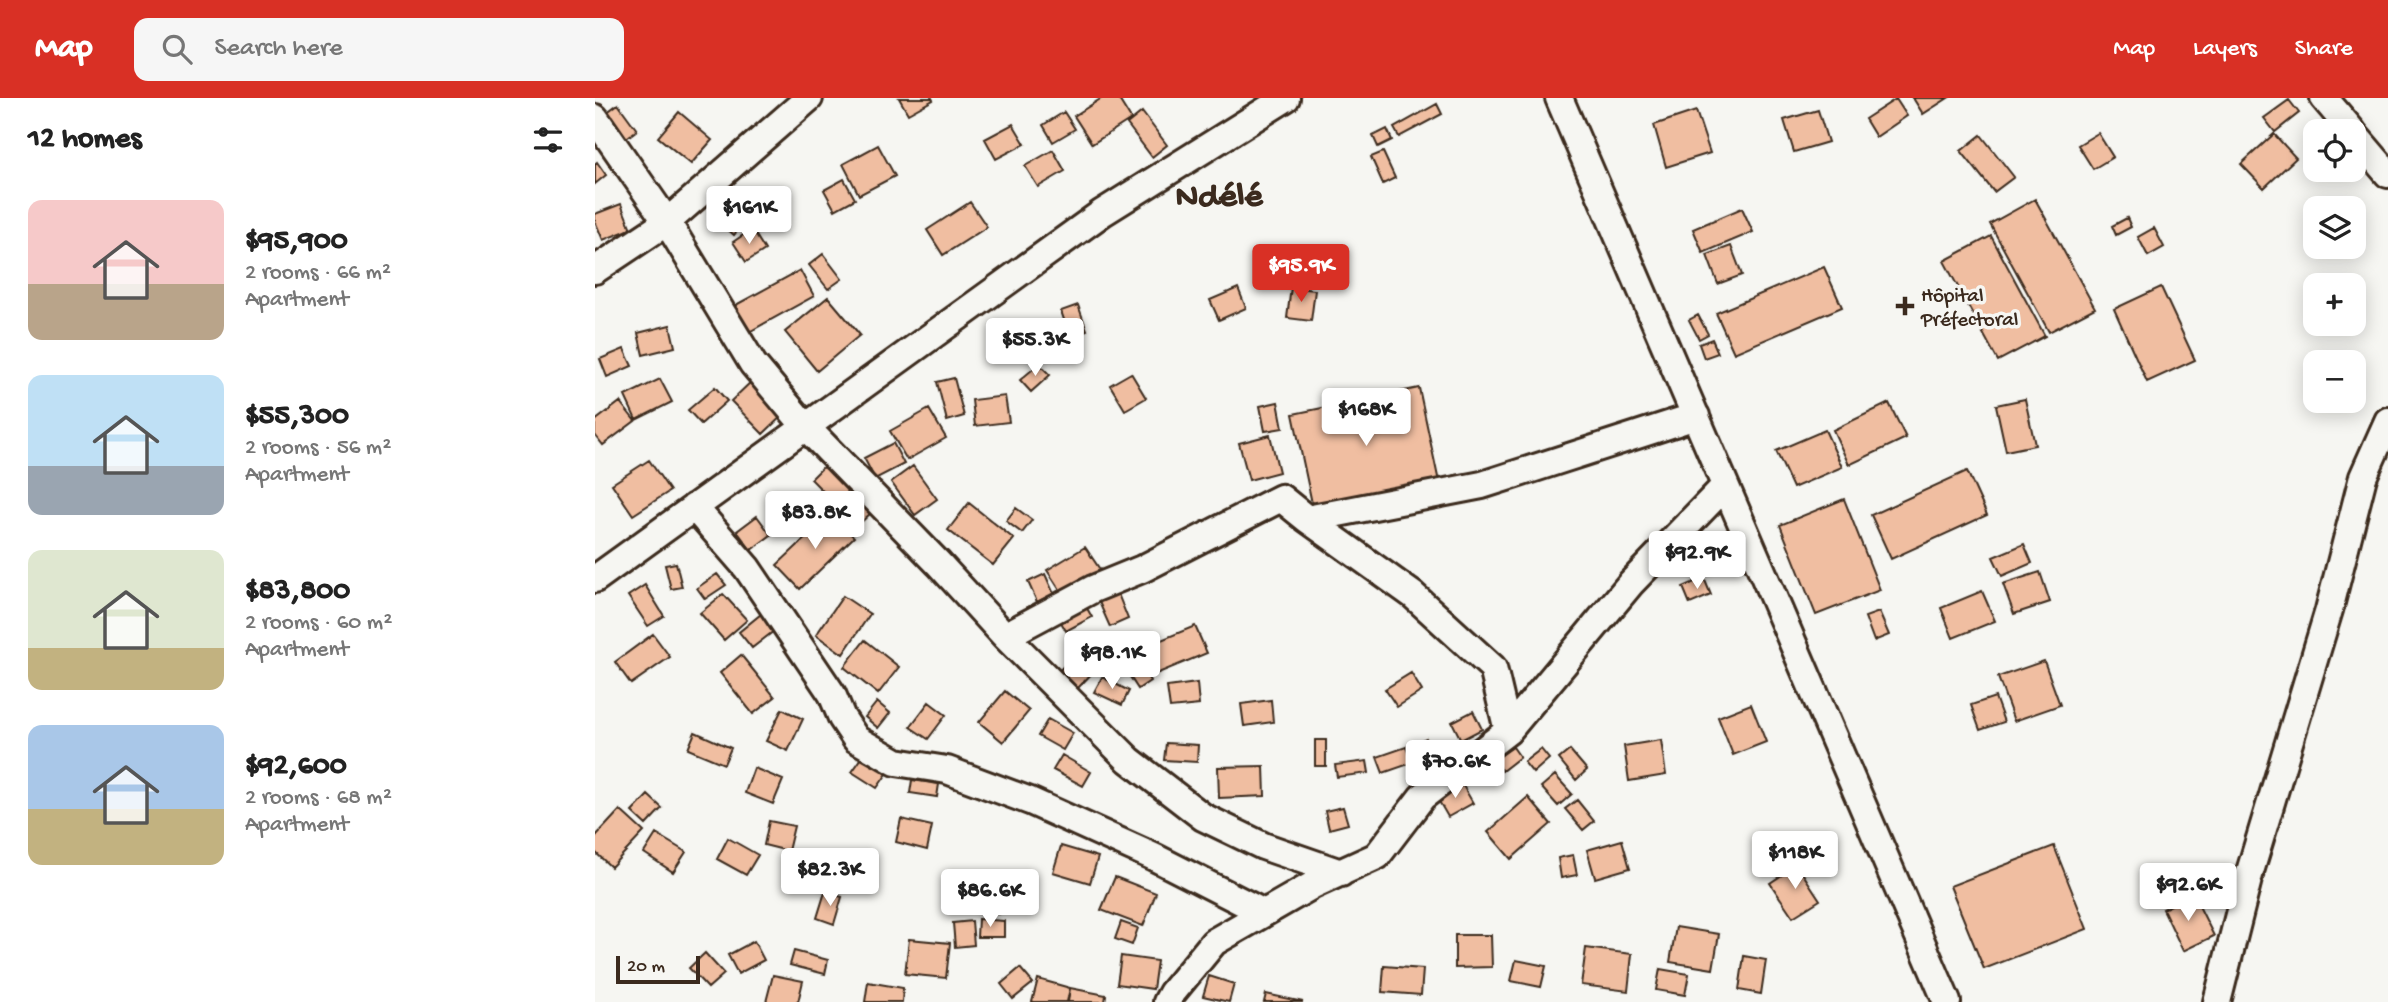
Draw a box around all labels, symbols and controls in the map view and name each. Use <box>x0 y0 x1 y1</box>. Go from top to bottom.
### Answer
search box <box>134 18 624 81</box>
text: Map <box>35 30 92 68</box>
icon: search <box>158 30 196 68</box>
text: Search here <box>214 34 343 65</box>
text: Map <box>2113 35 2155 64</box>
text: Layers <box>2193 35 2257 64</box>
text: Share <box>2295 35 2353 64</box>
map controls <box>2303 119 2366 413</box>
button: locate <box>2303 119 2366 182</box>
icon: filters <box>529 121 567 159</box>
text: 12 homes <box>28 123 141 158</box>
district label: Ndélé <box>1175 178 1264 219</box>
pin: $161K <box>700 186 798 246</box>
text: $161K <box>722 195 776 222</box>
button: layers <box>2303 196 2366 259</box>
text: $95,900 <box>245 225 348 260</box>
icon: home <box>84 228 168 312</box>
pin: $95.9K <box>1244 244 1358 304</box>
text: $95.9K <box>1268 253 1334 280</box>
text: 2 rooms · 66 m² <box>245 260 391 287</box>
button: + <box>2303 273 2366 336</box>
place label: Hôpital Préfectoral <box>1920 285 2018 334</box>
text: Apartment <box>245 287 349 314</box>
marker: Hôpital Préfectoral <box>1895 296 1915 316</box>
pin: $55.3K <box>978 318 1092 378</box>
text: $55.3K <box>1002 327 1068 354</box>
button: − <box>2303 350 2366 413</box>
pin: $168K <box>1317 388 1415 448</box>
text: $168K <box>1338 397 1394 424</box>
text: $55,300 <box>245 400 349 435</box>
icon: home <box>84 403 168 487</box>
text: 2 rooms · 56 m² <box>245 435 391 462</box>
text: Apartment <box>245 462 349 489</box>
pin: $83.8K <box>758 491 872 551</box>
text: $83.8K <box>781 500 849 527</box>
pin: $92.9K <box>1640 532 1754 591</box>
text: $92.9K <box>1665 540 1729 567</box>
text: $83,800 <box>245 575 350 610</box>
icon: home <box>84 578 168 662</box>
text: 2 rooms · 60 m² <box>245 610 392 637</box>
pin: $98.1K <box>1055 632 1169 691</box>
text: Apartment <box>245 637 349 664</box>
text: $98.1K <box>1080 640 1144 667</box>
pin: $70.6K <box>1398 740 1512 800</box>
text: $70.6K <box>1422 749 1488 776</box>
text: $92,600 <box>245 750 347 785</box>
icon: home <box>84 753 168 837</box>
text: 2 rooms · 68 m² <box>245 785 392 812</box>
text: Apartment <box>245 812 349 839</box>
pin: $118K <box>1746 832 1844 891</box>
text: $118K <box>1768 840 1822 867</box>
pin: $82.3K <box>773 848 887 908</box>
text: $82.3K <box>797 857 863 884</box>
pin: $92.6K <box>2131 864 2245 923</box>
pin: $86.6K <box>933 870 1047 929</box>
text: $92.6K <box>2156 872 2220 899</box>
text: $86.6K <box>957 878 1023 905</box>
scale bar <box>616 953 700 985</box>
text: 20 m <box>627 956 665 979</box>

